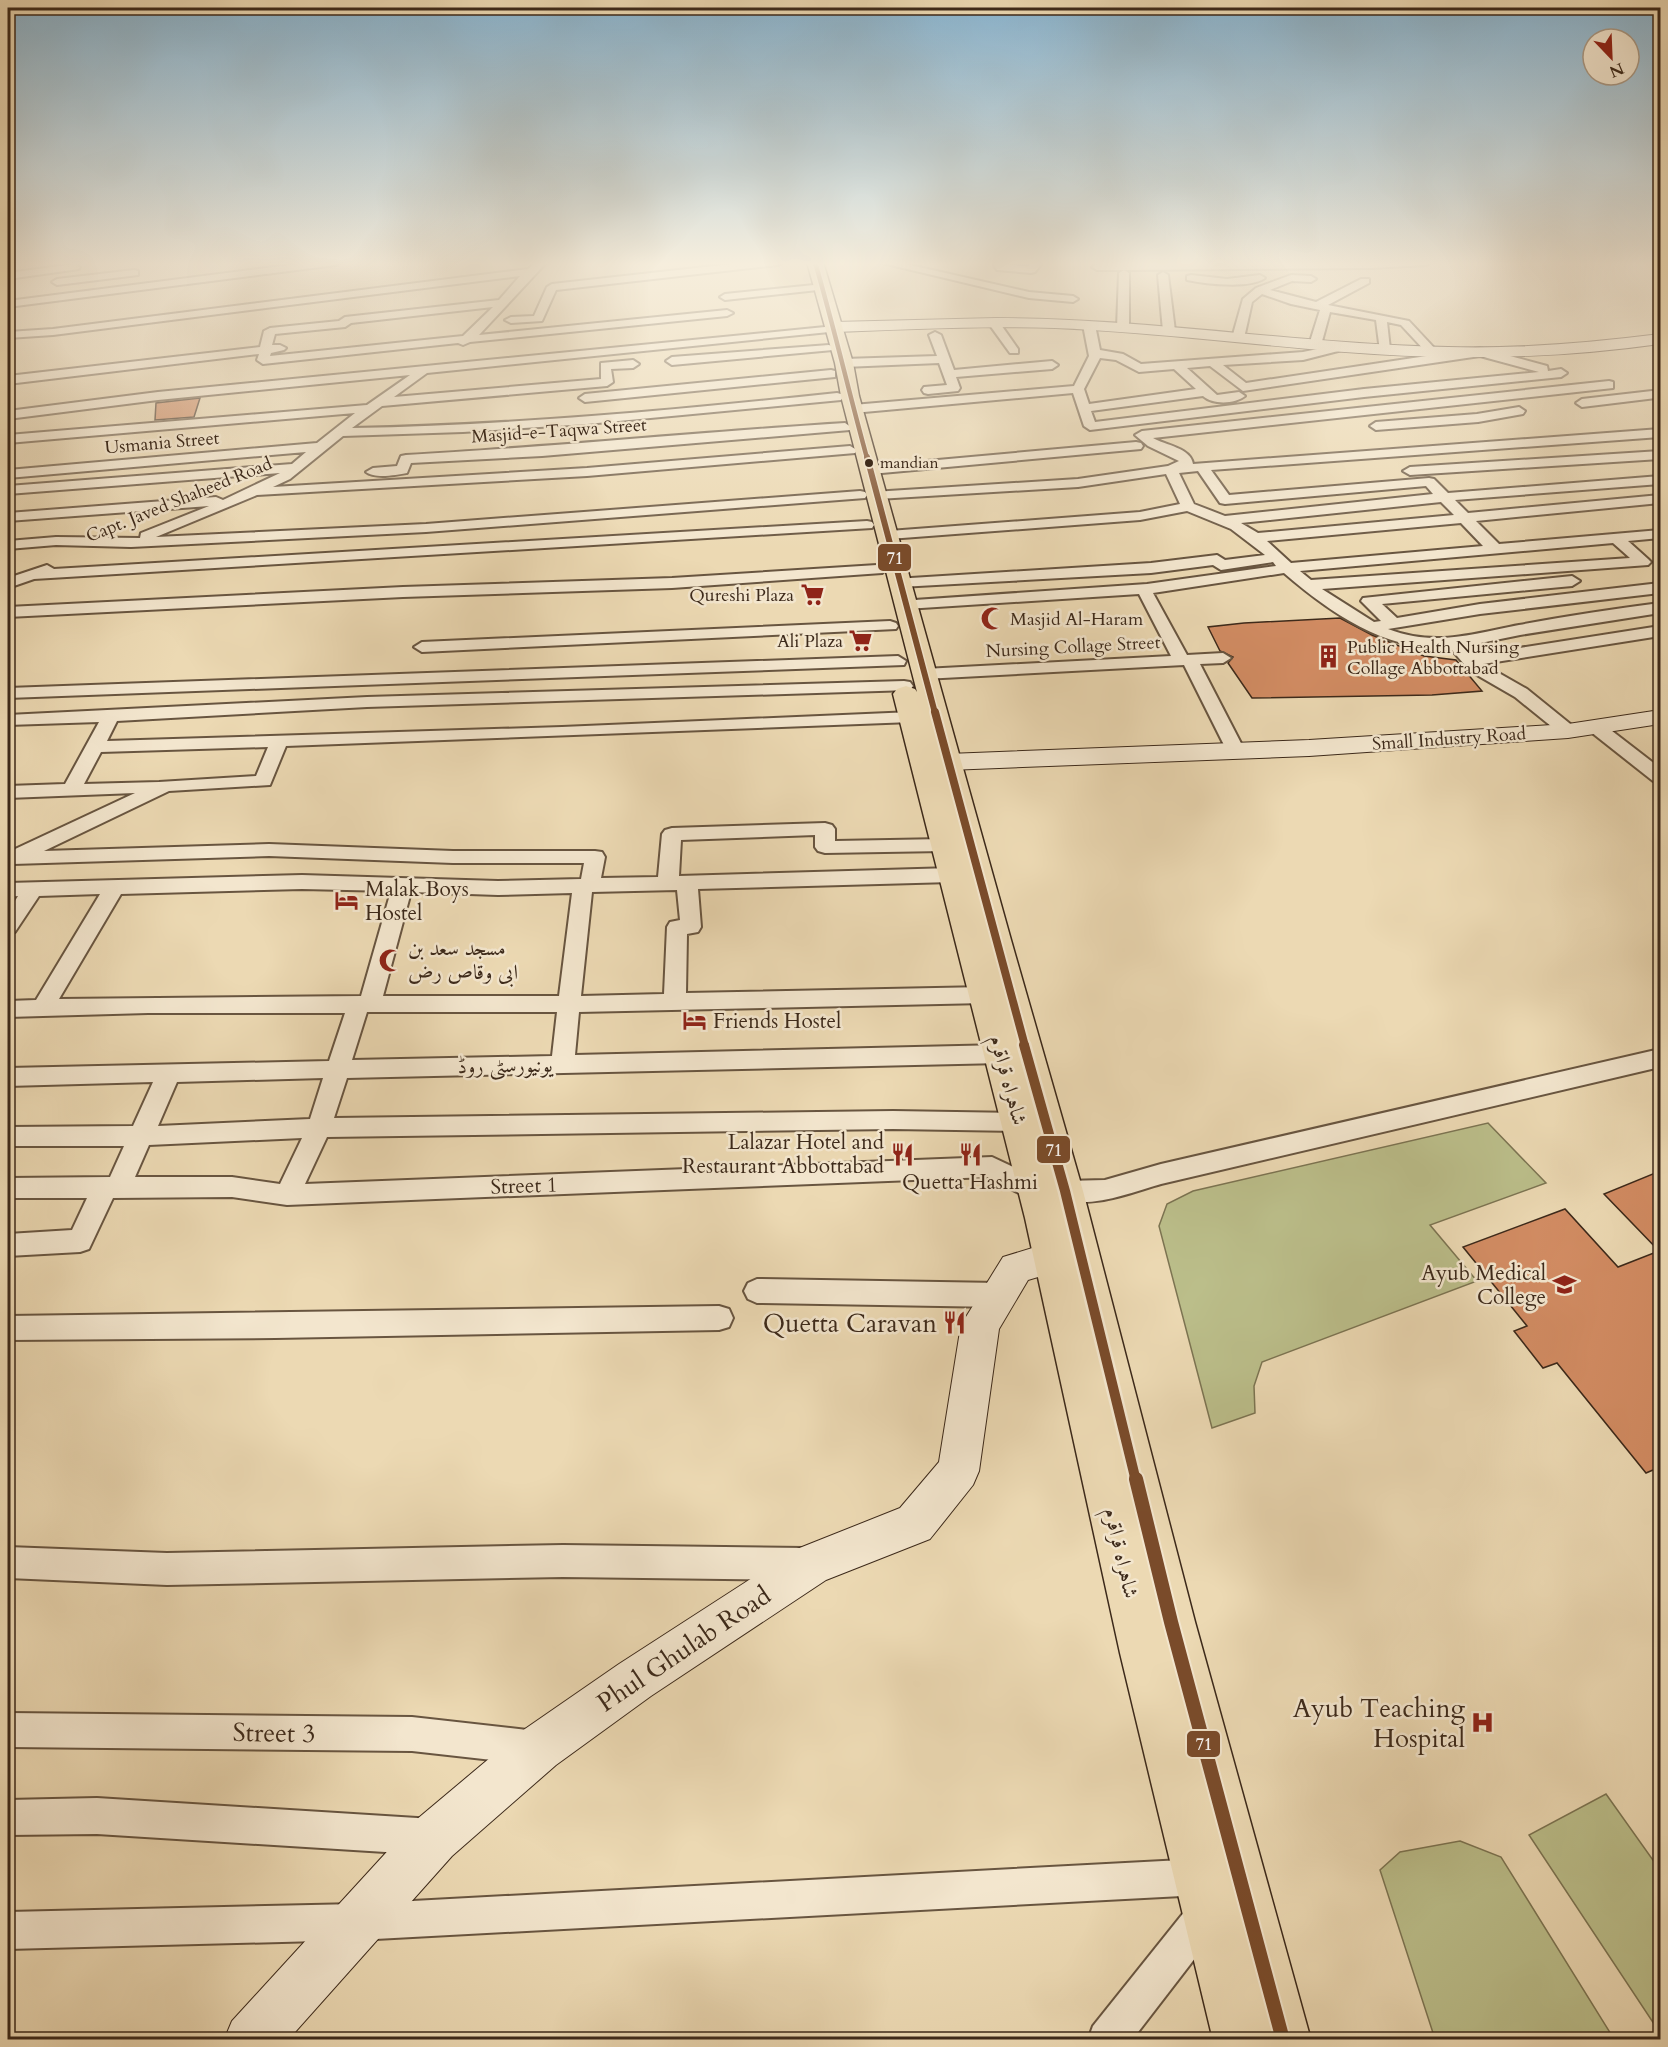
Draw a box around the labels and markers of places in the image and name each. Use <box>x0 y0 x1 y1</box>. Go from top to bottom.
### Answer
place label: mandian <box>880 452 939 474</box>
marker: mandian <box>863 457 875 469</box>
supermarket icon: Qureshi Plaza <box>799 582 825 608</box>
place label: Qureshi Plaza <box>689 583 794 608</box>
mosque icon: Masjid Al-Haram <box>979 606 1005 632</box>
place label: Masjid Al-Haram <box>1010 607 1144 632</box>
supermarket icon: Ali Plaza <box>848 628 874 654</box>
place label: Ali Plaza <box>777 629 843 654</box>
place label: Public Health Nursing Collage Abbottabad <box>1347 635 1520 681</box>
building icon: Public Health Nursing Collage Abbottabad <box>1316 644 1342 670</box>
place label: Malak Boys Hostel <box>365 875 469 928</box>
hotel icon: Malak Boys Hostel <box>334 888 360 914</box>
place label: مسجد سعد بن ابی وقاص رض <box>408 934 518 987</box>
mosque icon: مسجد سعد بن ابی وقاص رض <box>377 947 403 973</box>
place label: Friends Hostel <box>713 1007 841 1036</box>
hotel icon: Friends Hostel <box>682 1008 708 1034</box>
place label: Lalazar Hotel and Restaurant Abbottabad <box>682 1128 884 1181</box>
restaurant icon: Lalazar Hotel and Restaurant Abbottabad <box>889 1141 915 1167</box>
restaurant icon: Quetta Hashmi <box>957 1141 983 1167</box>
place label: Quetta Hashmi <box>902 1168 1038 1197</box>
place label: Ayub Medical College <box>1421 1259 1546 1312</box>
school or university icon: Ayub Medical College <box>1551 1272 1577 1298</box>
place label: Quetta Caravan <box>763 1306 937 1341</box>
restaurant icon: Quetta Caravan <box>942 1310 968 1336</box>
place label: Ayub Teaching Hospital <box>1293 1691 1465 1756</box>
hospital icon: Ayub Teaching Hospital <box>1470 1710 1496 1736</box>

